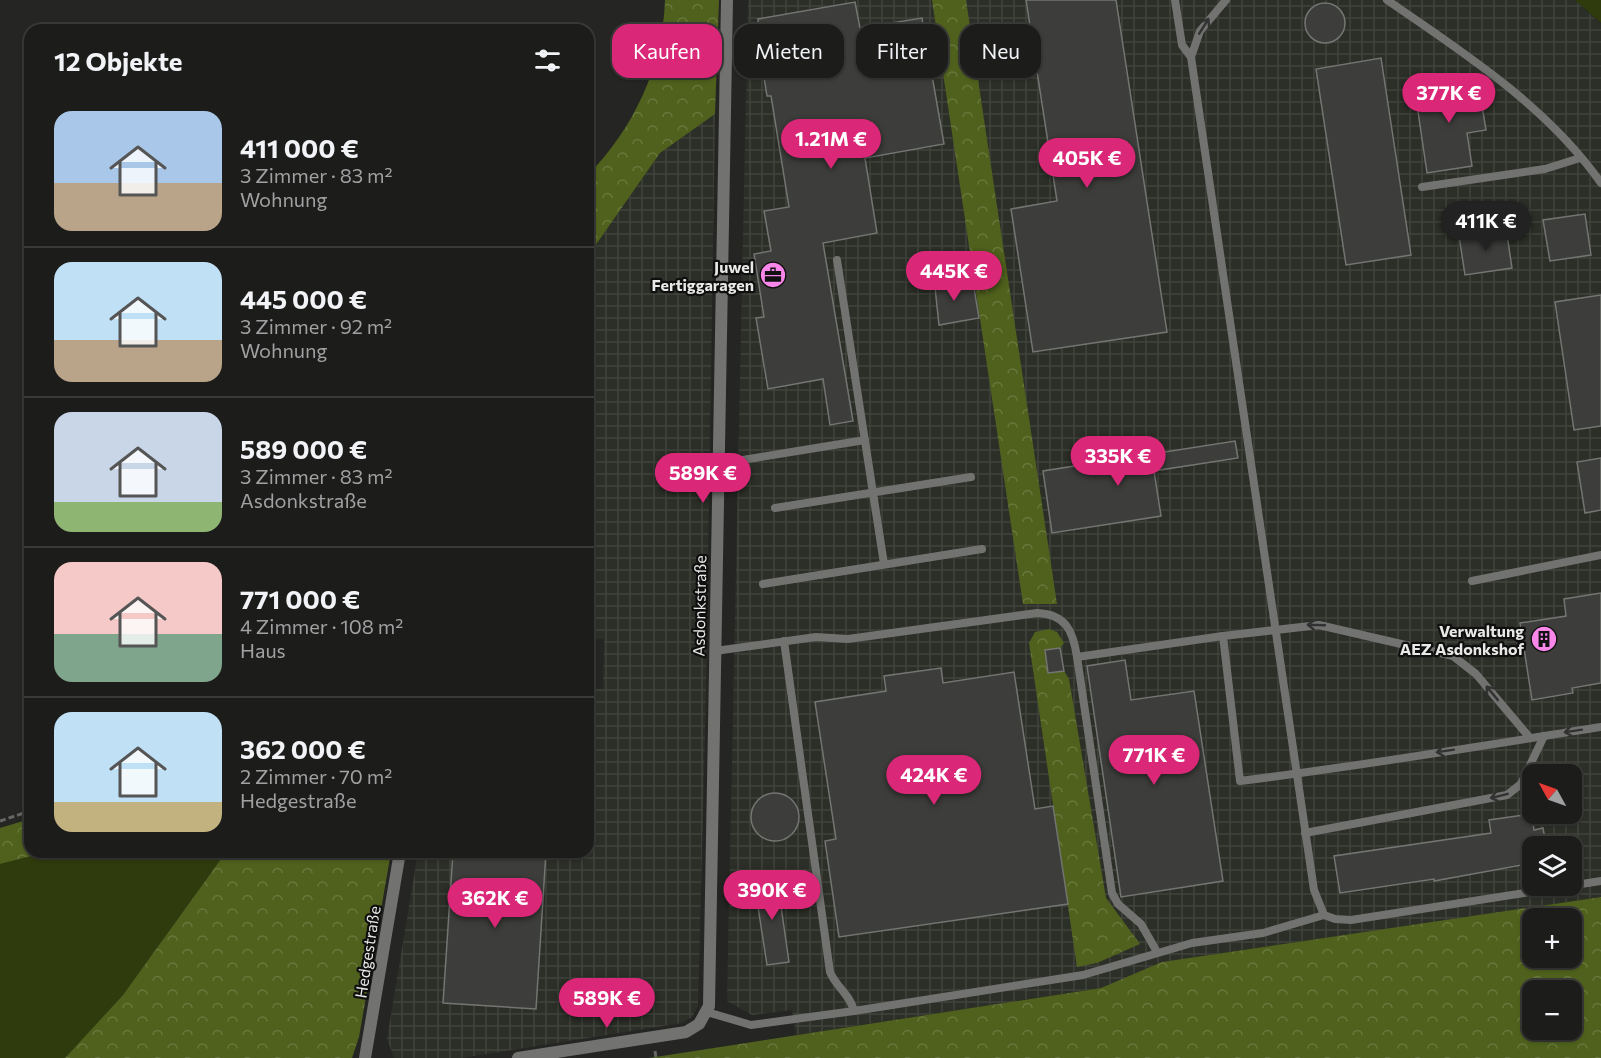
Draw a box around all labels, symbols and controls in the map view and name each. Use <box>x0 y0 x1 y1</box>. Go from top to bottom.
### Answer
one-way arrow <box>1199 18 1211 35</box>
chip: Kaufen <box>612 24 722 78</box>
chip: Mieten <box>734 24 844 78</box>
chip: Filter <box>856 24 948 78</box>
chip: Neu <box>960 24 1041 78</box>
icon: filters <box>531 44 564 77</box>
text: 12 Objekte <box>54 45 183 76</box>
pin: 377K € <box>1400 73 1498 124</box>
text: 377K € <box>1416 80 1482 104</box>
pin: 1.21M € <box>776 119 886 170</box>
text: 1.21M € <box>795 126 867 150</box>
text: 411 000 € <box>240 132 359 163</box>
icon: home <box>102 135 174 207</box>
pin: 405K € <box>1038 138 1136 189</box>
text: 405K € <box>1052 145 1122 169</box>
text: 3 Zimmer · 83 m² <box>240 163 392 187</box>
text: Wohnung <box>240 187 327 211</box>
pin: 411K € <box>1437 201 1535 252</box>
text: 411K € <box>1455 208 1517 232</box>
pin: 445K € <box>905 251 1003 302</box>
place label: Juwel Fertiggaragen <box>652 257 754 294</box>
text: 445K € <box>920 258 988 282</box>
office icon: Juwel Fertiggaragen <box>758 260 788 290</box>
text: 445 000 € <box>240 283 367 314</box>
icon: home <box>102 286 174 358</box>
text: 3 Zimmer · 92 m² <box>240 314 392 338</box>
text: Wohnung <box>240 338 327 362</box>
text: 589 000 € <box>240 433 367 464</box>
icon: home <box>102 436 174 508</box>
pin: 335K € <box>1069 436 1167 487</box>
text: 335K € <box>1085 443 1151 467</box>
pin: 589K € <box>654 453 752 504</box>
text: 589K € <box>669 460 737 484</box>
text: 3 Zimmer · 83 m² <box>240 464 392 488</box>
text: Asdonkstraße <box>240 488 367 512</box>
street label: Asdonkstraße <box>689 555 709 657</box>
text: 771 000 € <box>240 583 360 614</box>
icon: home <box>102 586 174 658</box>
text: 4 Zimmer · 108 m² <box>240 614 403 638</box>
one-way arrow <box>1307 619 1327 631</box>
place label: Verwaltung AEZ Asdonkshof <box>1400 621 1524 658</box>
building icon: Verwaltung AEZ Asdonkshof <box>1529 624 1559 654</box>
text: Haus <box>240 638 286 662</box>
one-way arrow <box>1485 686 1499 701</box>
one-way arrow <box>1563 726 1583 737</box>
text: 362 000 € <box>240 733 366 764</box>
pin: 771K € <box>1105 735 1203 786</box>
icon: home <box>102 736 174 808</box>
text: 771K € <box>1123 742 1185 766</box>
one-way arrow <box>1435 746 1455 757</box>
pin: 424K € <box>885 755 983 806</box>
text: 424K € <box>900 762 968 786</box>
text: 2 Zimmer · 70 m² <box>240 764 392 788</box>
north arrow <box>1522 764 1582 824</box>
map controls <box>1522 764 1582 1040</box>
text: Hedgestraße <box>240 788 356 812</box>
one-way arrow <box>1490 791 1509 803</box>
button: layers <box>1522 836 1582 896</box>
pin: 390K € <box>723 870 821 921</box>
text: 390K € <box>737 877 807 901</box>
pin: 362K € <box>446 878 544 929</box>
text: 362K € <box>461 885 529 909</box>
street label: Hedgestraße <box>350 905 384 999</box>
button: + <box>1522 908 1582 968</box>
pin: 589K € <box>558 978 656 1029</box>
button: − <box>1522 980 1582 1040</box>
text: 589K € <box>573 985 641 1009</box>

